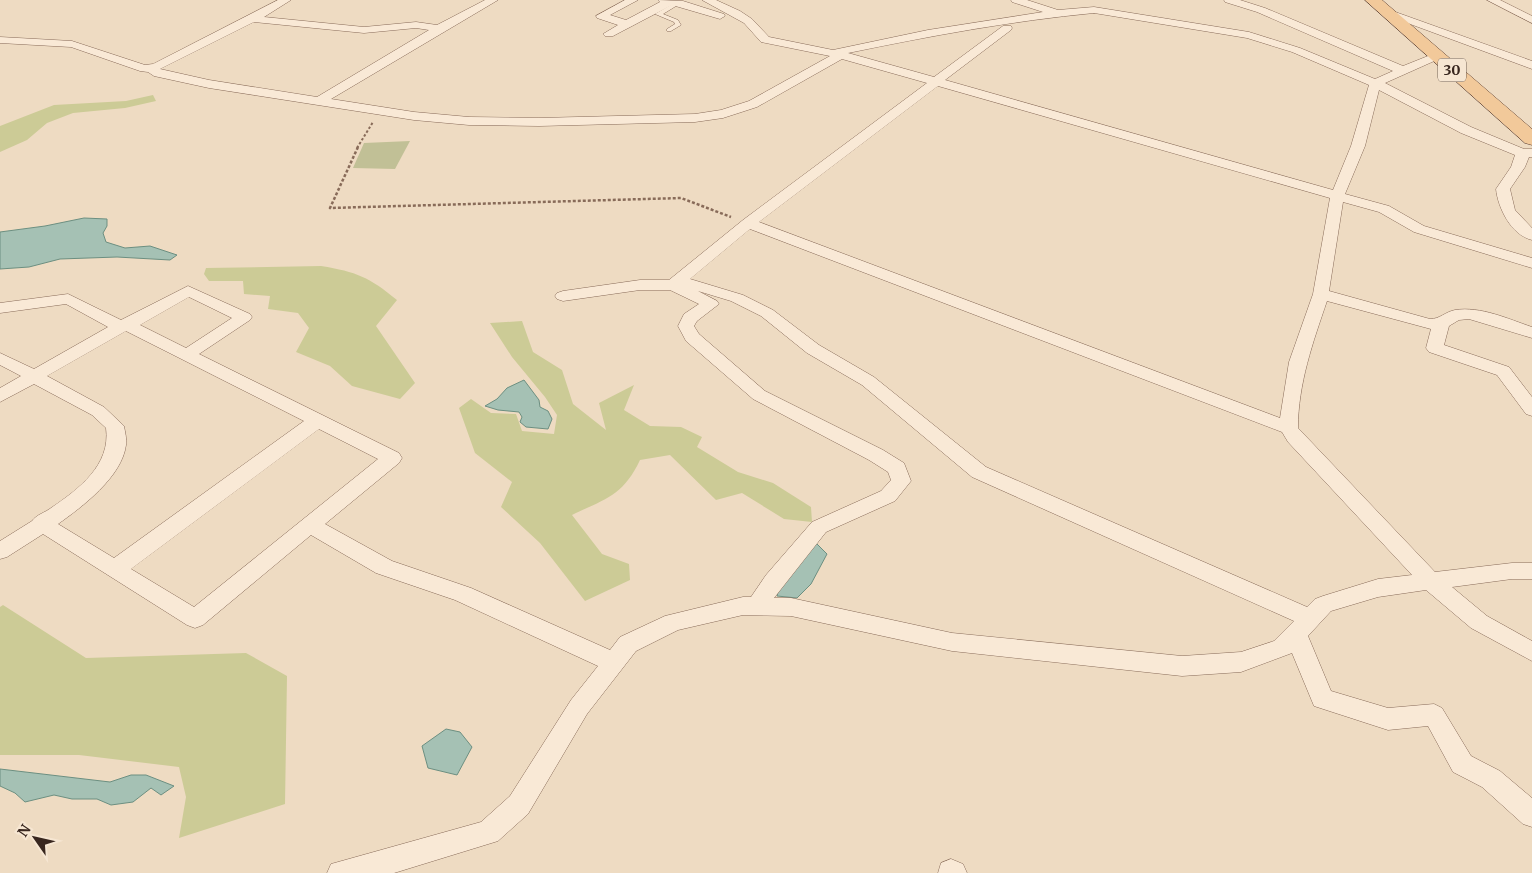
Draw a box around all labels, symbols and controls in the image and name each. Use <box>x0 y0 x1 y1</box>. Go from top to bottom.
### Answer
road number: 30 <box>1438 58 1466 82</box>
north arrow <box>10 813 60 863</box>
text: N <box>14 821 35 840</box>

